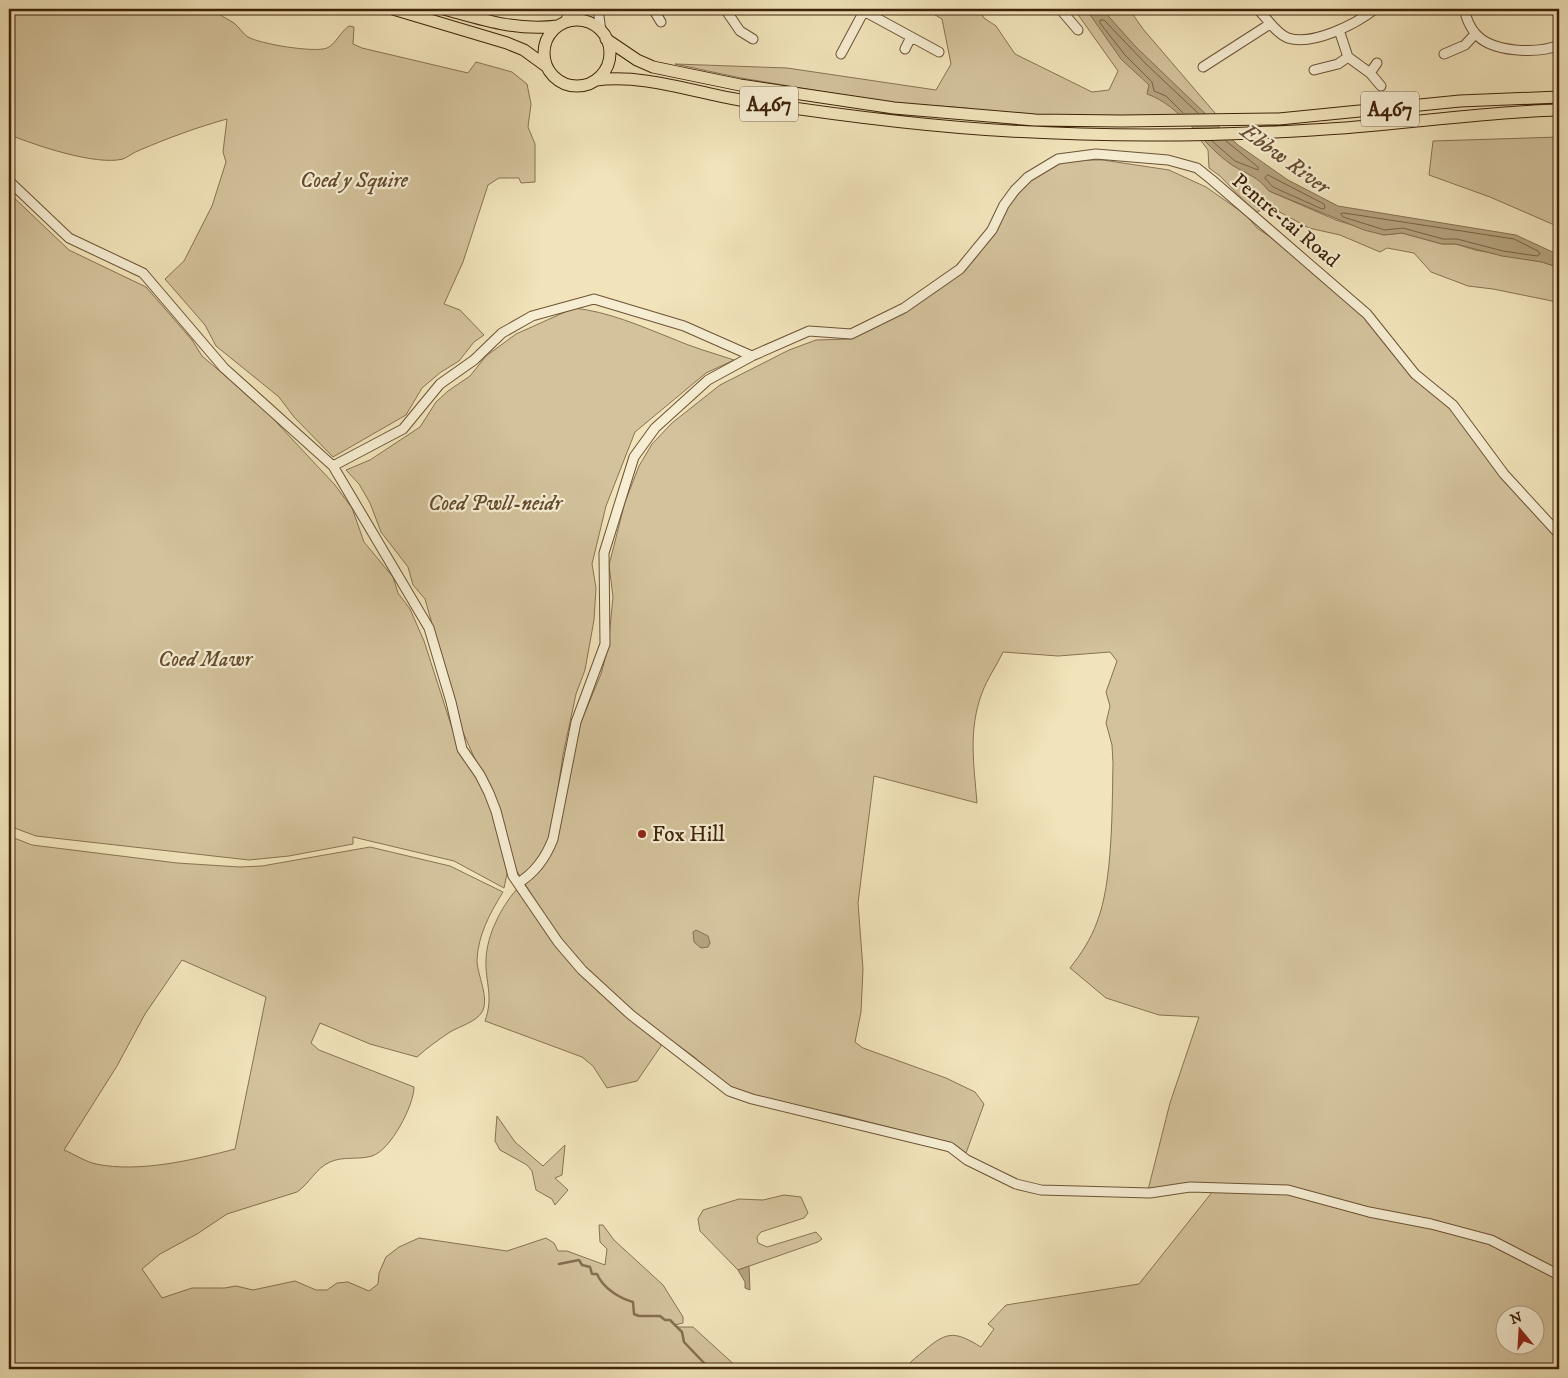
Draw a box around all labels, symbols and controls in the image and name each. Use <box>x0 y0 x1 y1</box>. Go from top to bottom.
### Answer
road number: A467 <box>740 86 798 122</box>
road number: A467 <box>1361 92 1419 126</box>
water label: Ebbw River <box>1234 117 1337 202</box>
park label: Coed y Squire <box>300 168 409 195</box>
street label: Pentre-tai Road <box>1226 168 1345 274</box>
park label: Coed Pwll-neidr <box>428 491 564 517</box>
park label: Coed Mawr <box>158 647 254 673</box>
place label: Fox Hill <box>652 822 726 848</box>
marker: Fox Hill <box>636 828 648 840</box>
north arrow <box>1496 1306 1546 1356</box>
text: N <box>1508 1308 1525 1329</box>

